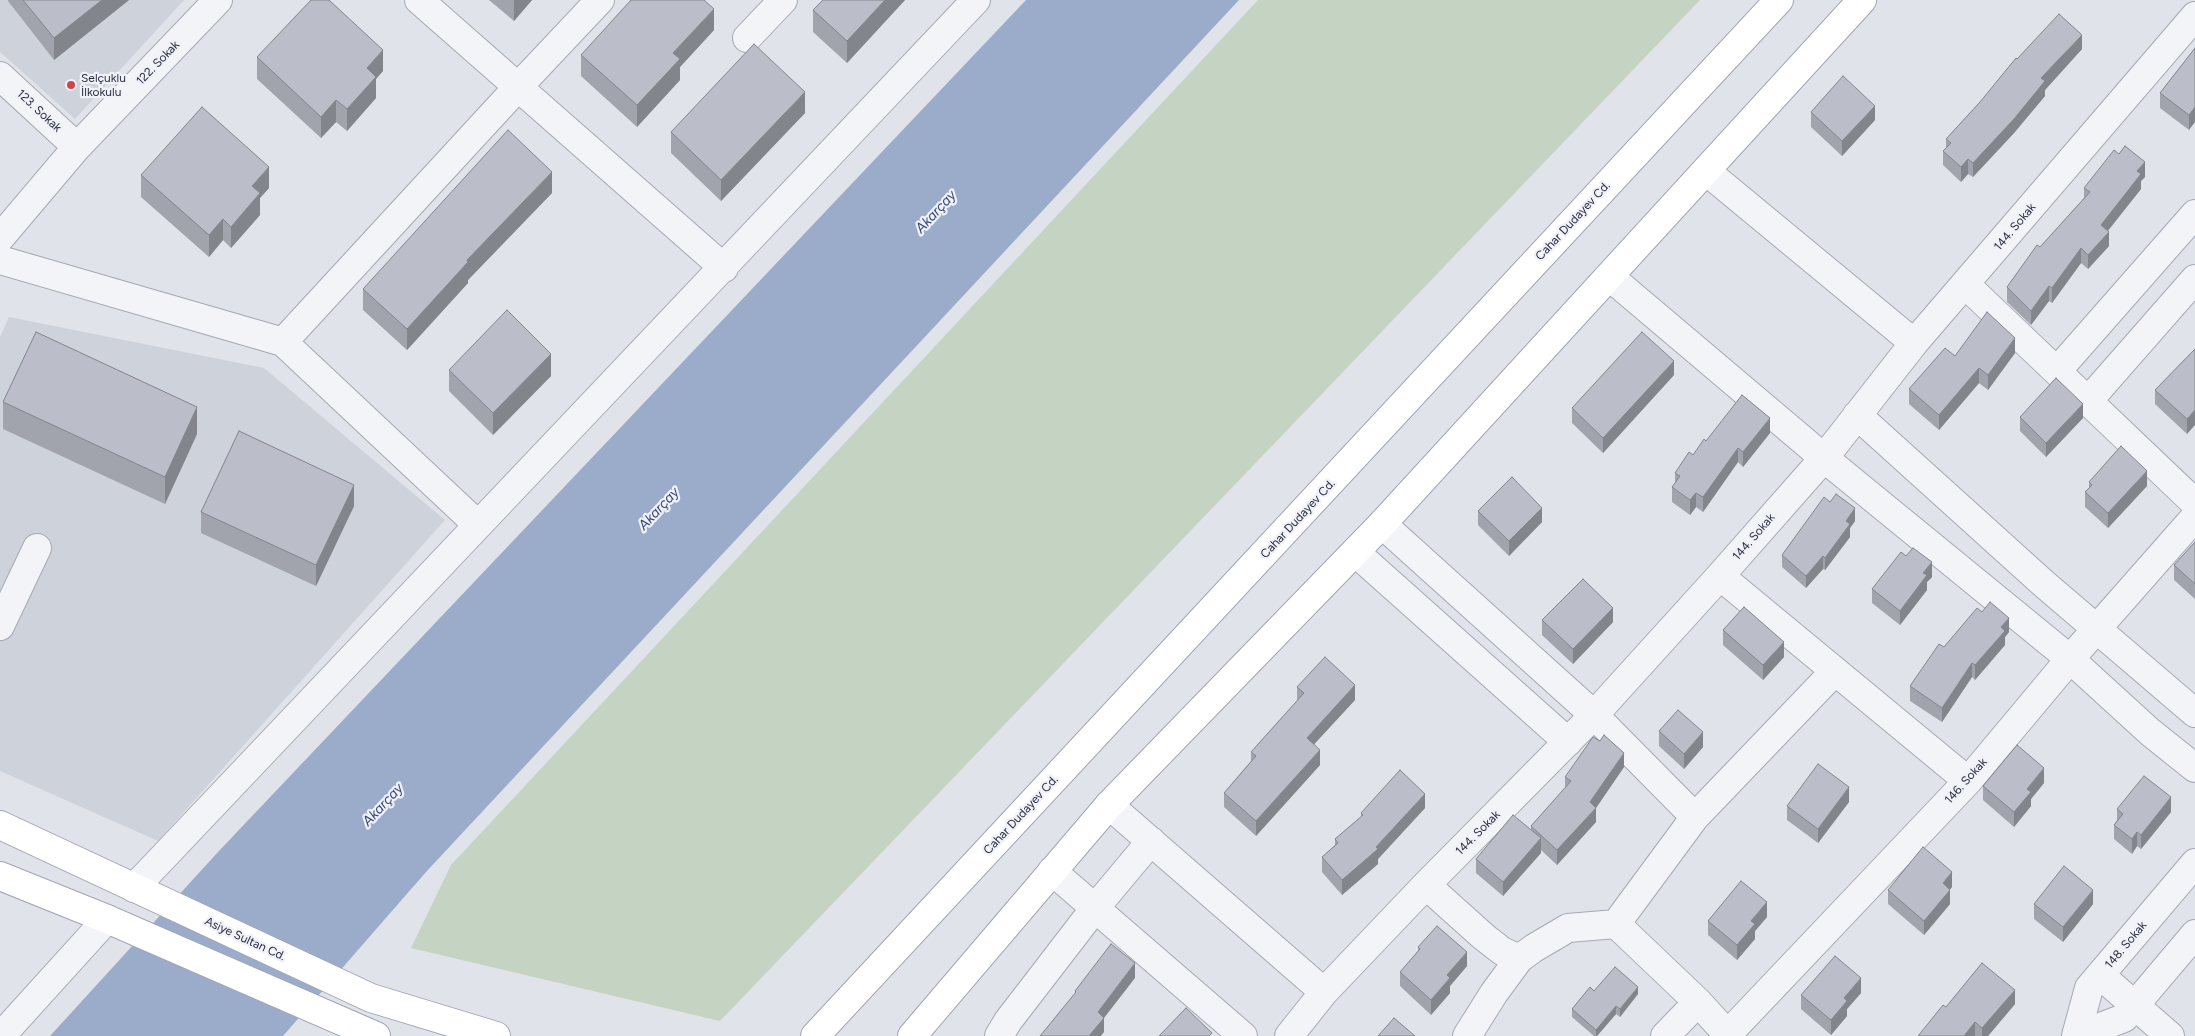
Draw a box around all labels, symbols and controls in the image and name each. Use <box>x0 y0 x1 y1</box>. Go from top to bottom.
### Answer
street label: 122. Sokak <box>133 38 183 88</box>
place label: Selçuklu İlkokulu <box>81 71 126 99</box>
marker: Selçuklu İlkokulu <box>65 79 77 91</box>
street label: 123. Sokak <box>14 87 64 135</box>
street label: Cahar Dudayev Cd. <box>1533 179 1613 263</box>
water label: Akarçay <box>912 187 960 237</box>
street label: 144. Sokak <box>1991 200 2039 254</box>
street label: Cahar Dudayev Cd. <box>1258 477 1338 561</box>
water label: Akarçay <box>635 484 683 534</box>
street label: 144. Sokak <box>1730 511 1778 563</box>
street label: 146. Sokak <box>1942 755 1990 807</box>
street label: Cahar Dudayev Cd. <box>981 773 1061 857</box>
water label: Akarçay <box>359 780 407 830</box>
street label: 144. Sokak <box>1453 808 1503 858</box>
street label: Asiye Sultan Cd. <box>202 914 288 964</box>
street label: 148. Sokak <box>2102 918 2150 972</box>

